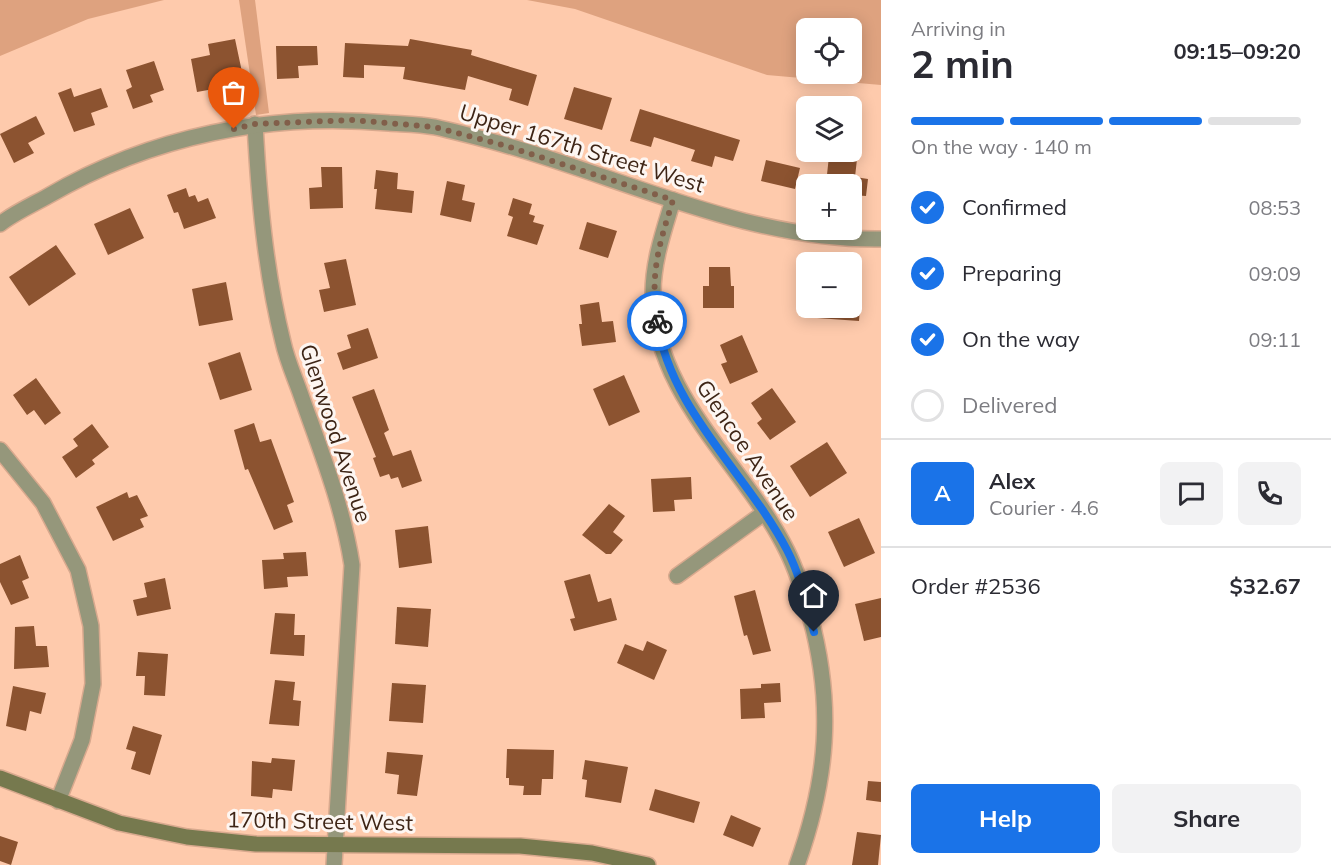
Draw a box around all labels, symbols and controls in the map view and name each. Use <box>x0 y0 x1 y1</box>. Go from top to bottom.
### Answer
text: Arriving in <box>911 16 1006 41</box>
map controls <box>796 18 862 318</box>
button: locate <box>796 18 862 84</box>
text: 09:15–09:20 <box>1173 37 1301 65</box>
text: 2 min <box>911 39 1014 88</box>
pin <box>208 67 259 129</box>
icon: bag <box>217 76 250 109</box>
button: layers <box>796 96 862 162</box>
street label: Upper 167th Street West <box>456 97 708 199</box>
text: On the way · 140 m <box>911 134 1092 159</box>
button: + <box>796 174 862 240</box>
icon: check <box>911 191 944 224</box>
text: Confirmed <box>962 193 1067 221</box>
text: 08:53 <box>1248 195 1301 220</box>
button: − <box>796 252 862 318</box>
icon: check <box>911 257 944 290</box>
text: Preparing <box>962 259 1062 287</box>
text: 09:09 <box>1248 261 1301 286</box>
courier <box>627 291 687 351</box>
icon: bike <box>641 305 674 338</box>
icon: check <box>911 323 944 356</box>
text: On the way <box>962 325 1080 353</box>
text: 09:11 <box>1248 327 1301 352</box>
street label: Glenwood Avenue <box>294 340 378 526</box>
street label: Glencoe Avenue <box>691 374 805 526</box>
text: Delivered <box>962 391 1057 419</box>
button: chat <box>1160 462 1223 525</box>
button: phone <box>1238 462 1301 525</box>
text: Alex <box>989 467 1035 495</box>
text: A <box>934 479 951 507</box>
text: Courier · 4.6 <box>989 495 1099 520</box>
pin <box>788 570 839 632</box>
text: Order #2536 <box>911 572 1041 600</box>
text: $32.67 <box>1230 572 1301 600</box>
icon: home <box>797 579 830 612</box>
button: Help <box>911 784 1100 853</box>
button: Share <box>1112 784 1301 853</box>
street label: 170th Street West <box>227 805 414 837</box>

